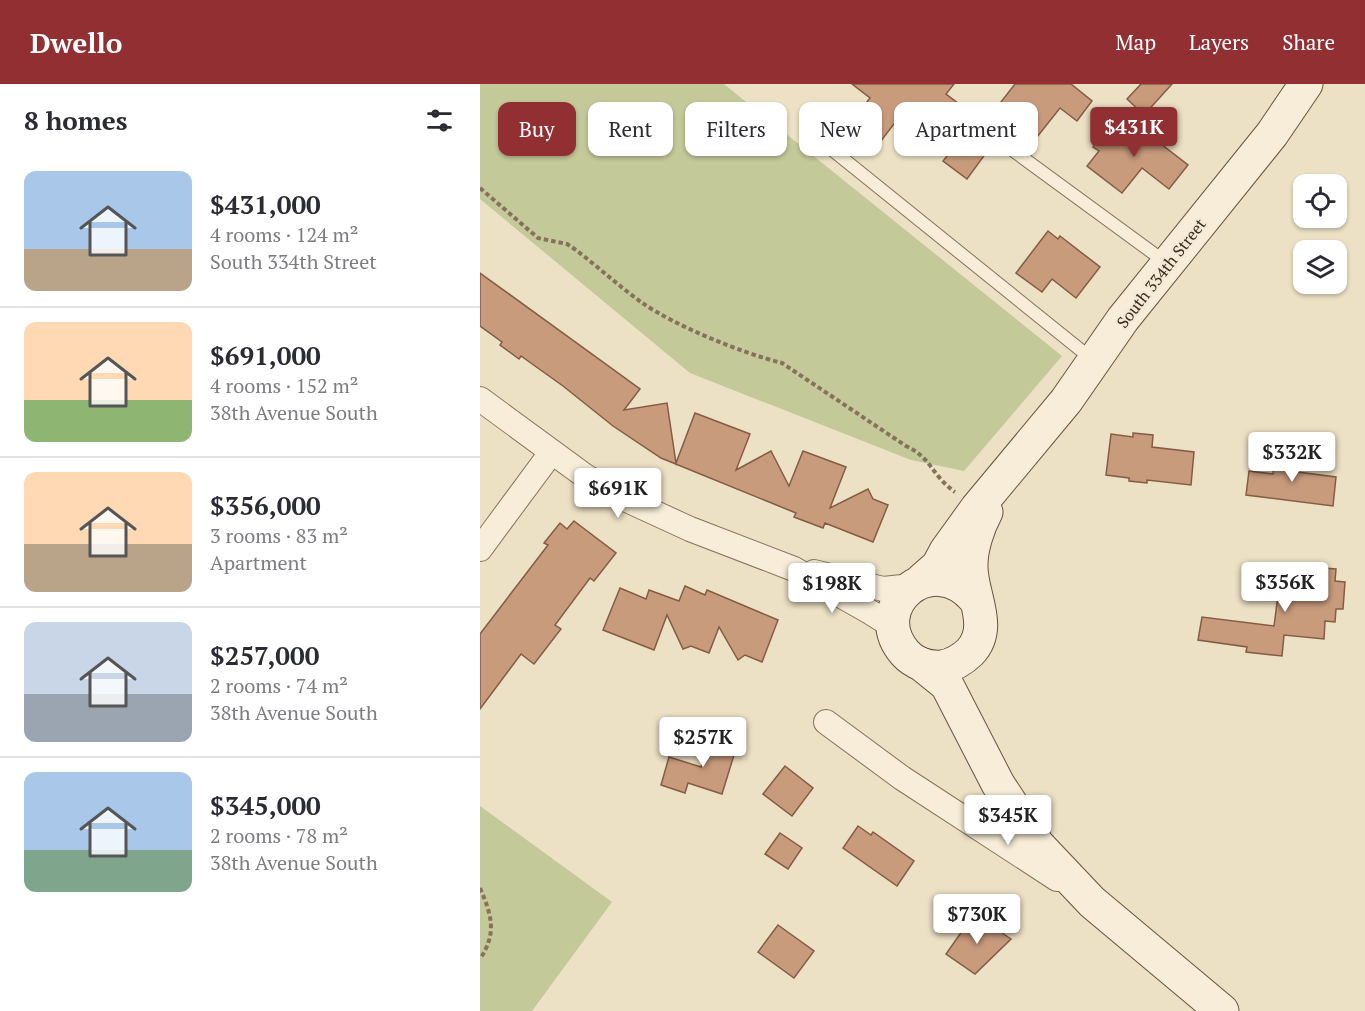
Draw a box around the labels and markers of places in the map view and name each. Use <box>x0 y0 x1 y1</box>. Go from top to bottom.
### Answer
pin: $431K <box>1092 107 1176 158</box>
pin: $332K <box>1250 432 1334 483</box>
pin: $691K <box>576 468 660 519</box>
pin: $356K <box>1243 562 1327 613</box>
pin: $198K <box>790 563 874 614</box>
pin: $257K <box>661 717 745 768</box>
pin: $345K <box>966 795 1050 846</box>
pin: $730K <box>935 894 1019 945</box>

